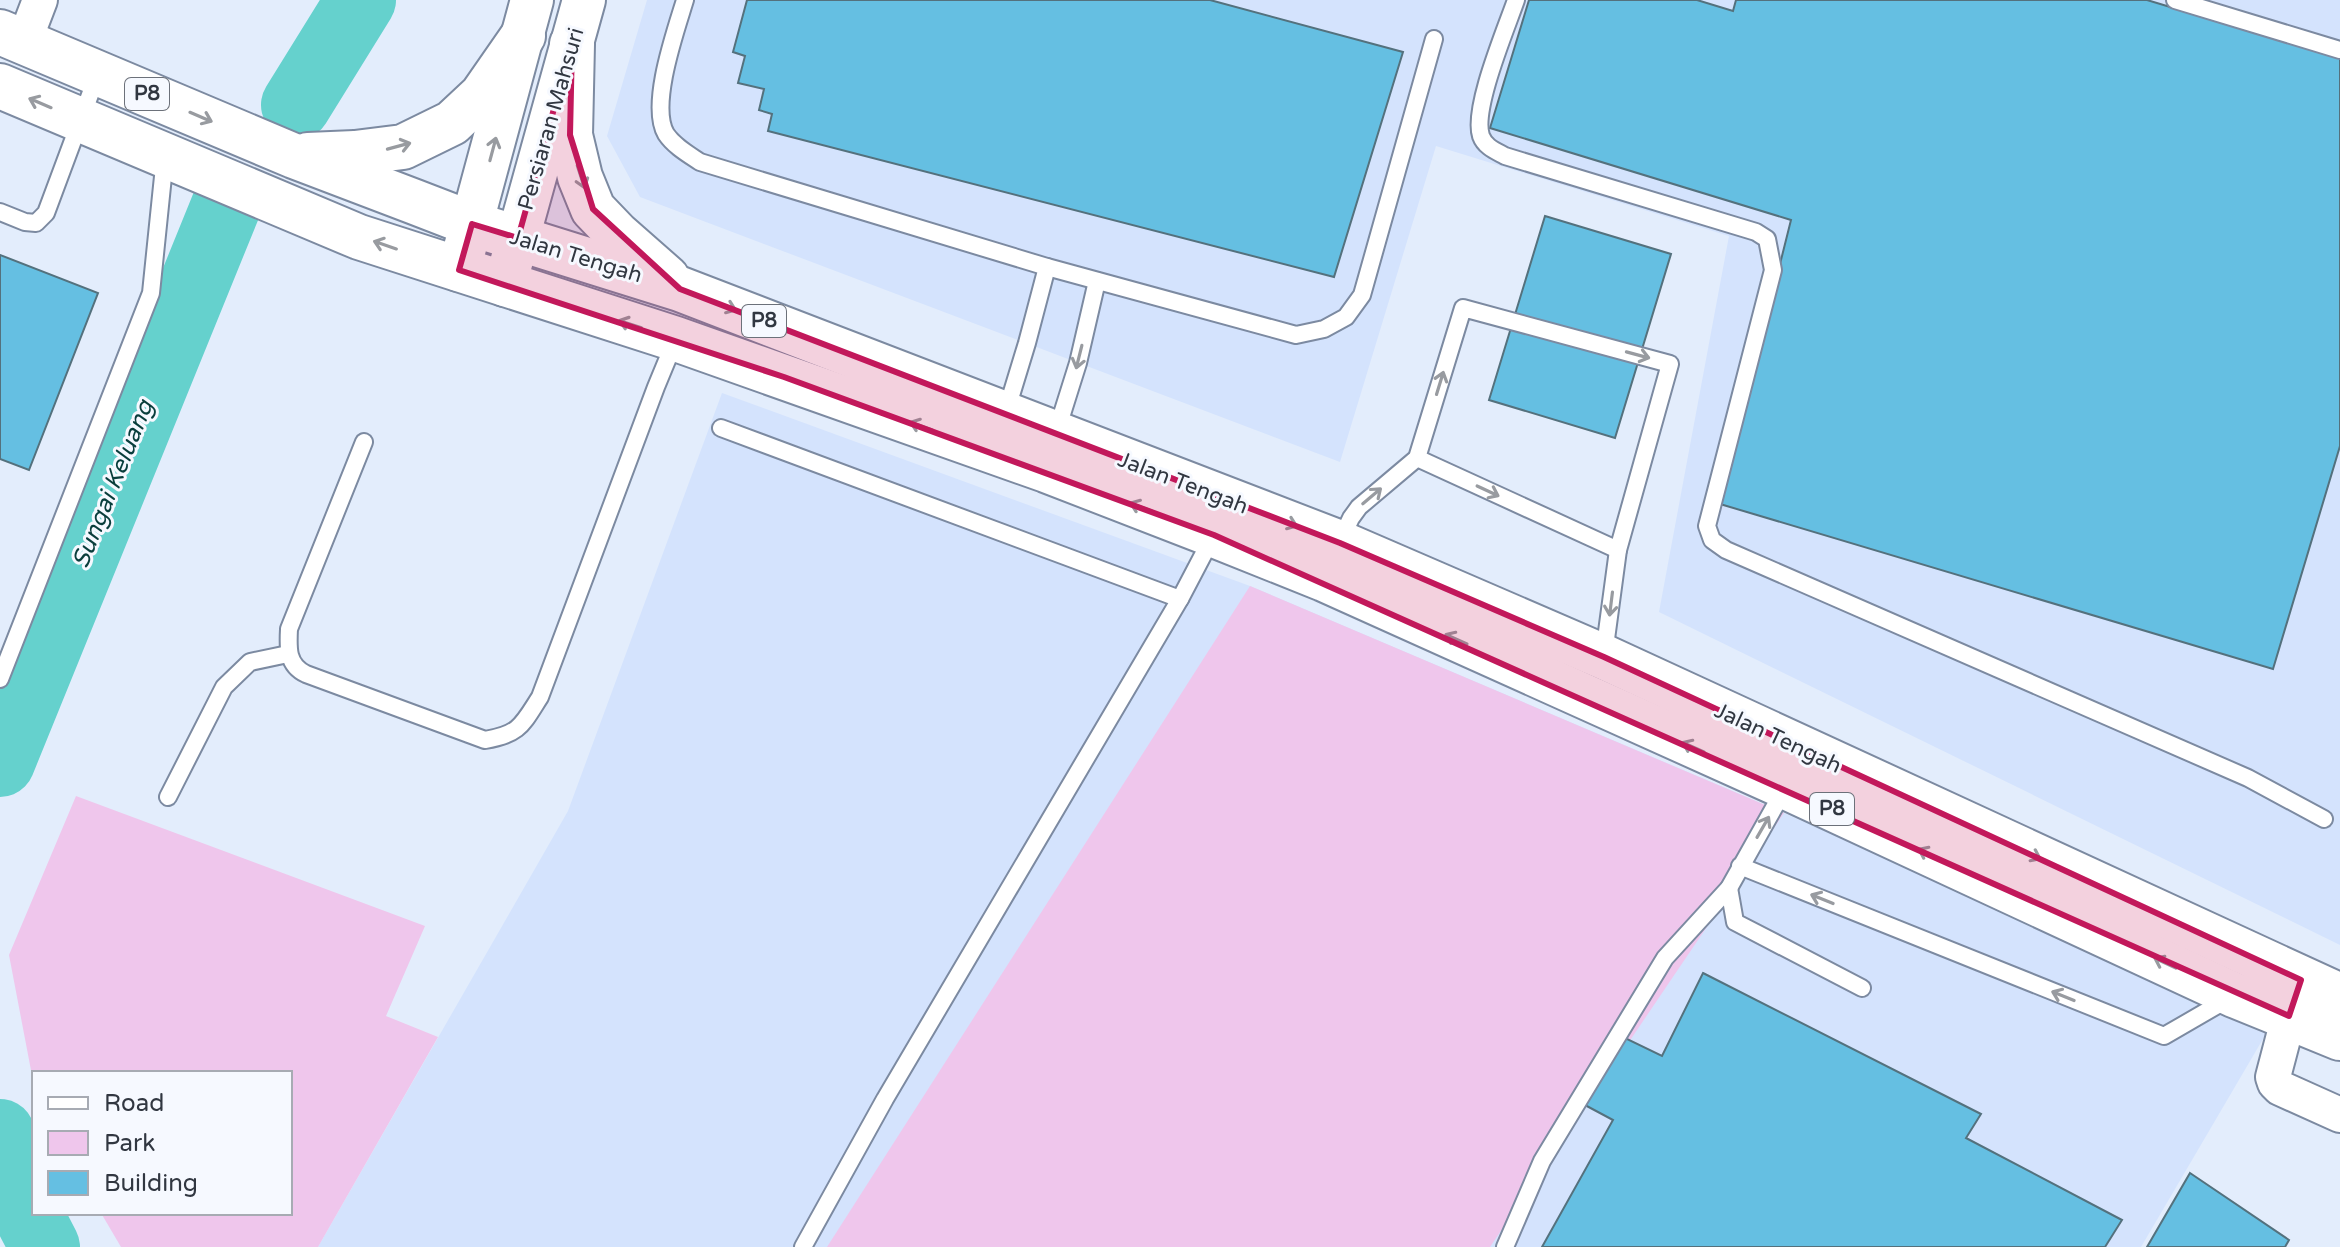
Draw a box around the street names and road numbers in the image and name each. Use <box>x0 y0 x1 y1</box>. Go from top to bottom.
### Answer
street label: Persiaran Mahsuri <box>513 25 589 213</box>
road number: P8 <box>125 78 169 110</box>
street label: Jalan Tengah <box>507 224 645 288</box>
road number: P8 <box>742 305 786 337</box>
street label: Jalan Tengah <box>1114 446 1252 520</box>
street label: Jalan Tengah <box>1710 697 1846 779</box>
road number: P8 <box>1810 793 1854 825</box>

